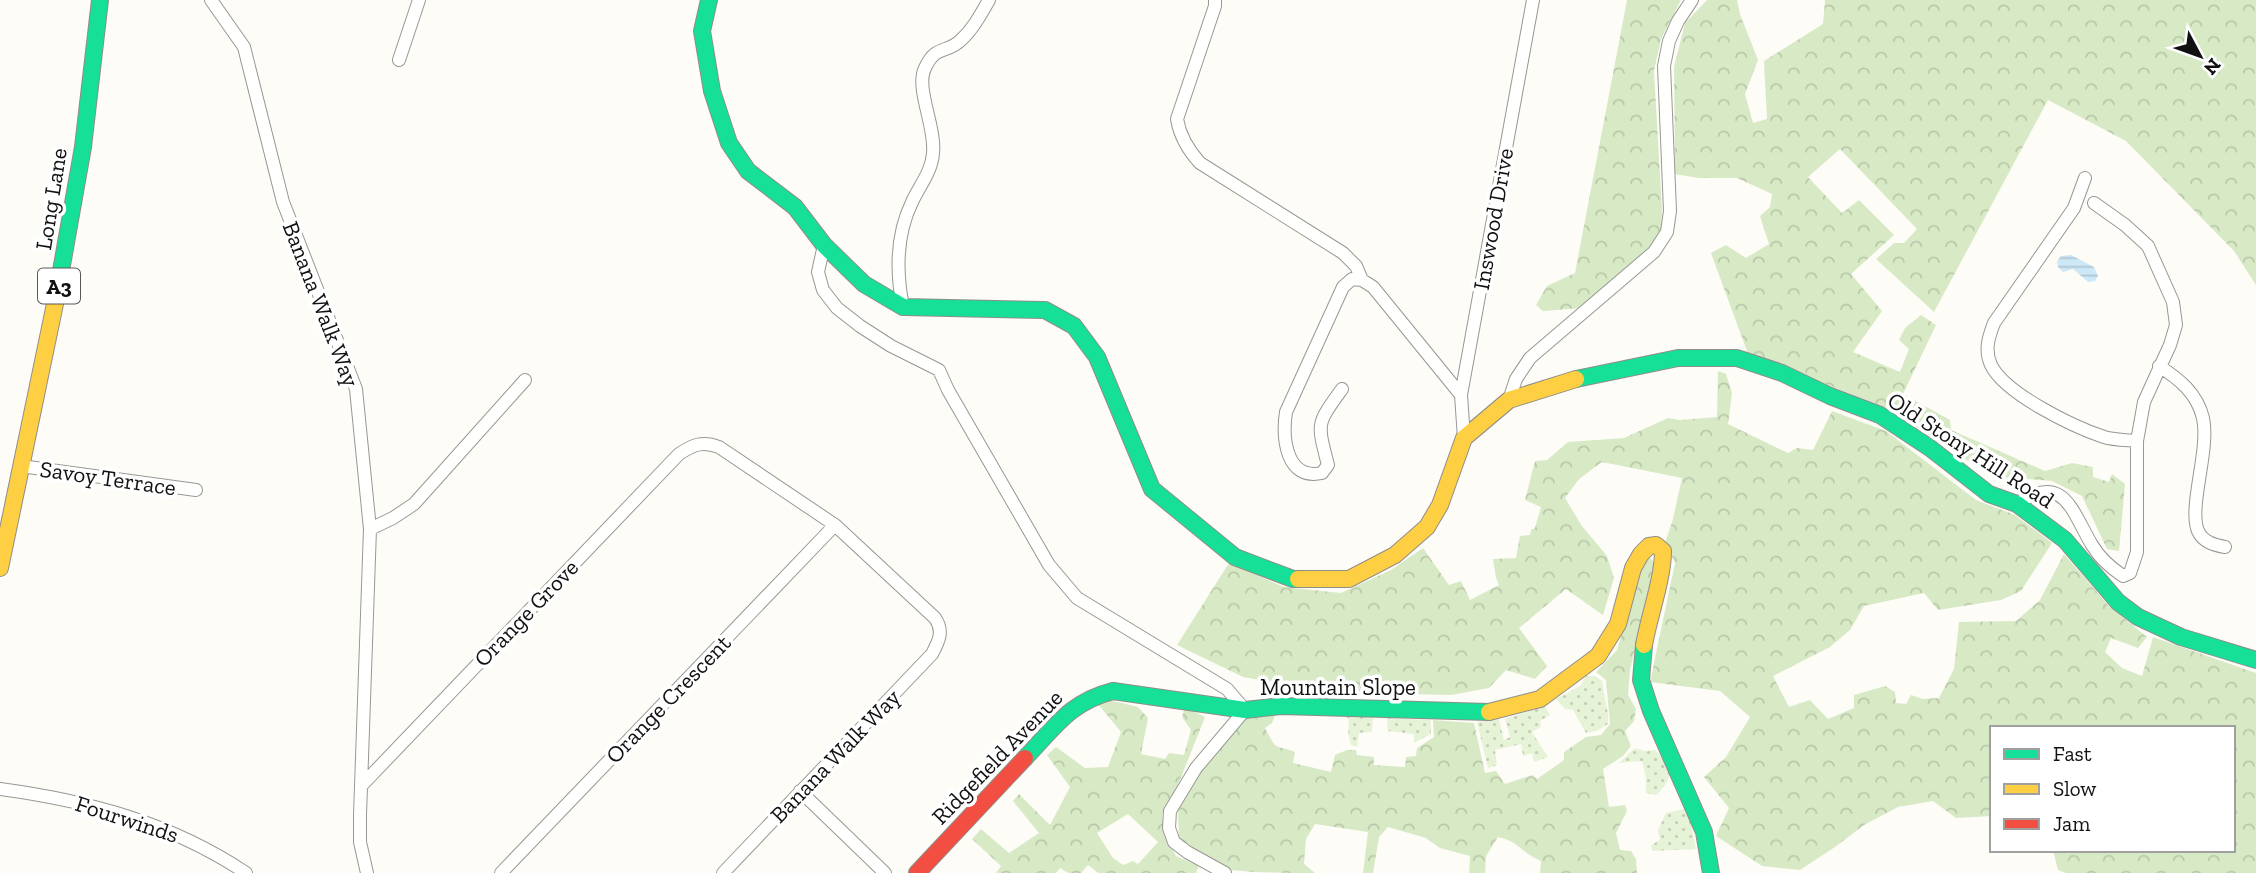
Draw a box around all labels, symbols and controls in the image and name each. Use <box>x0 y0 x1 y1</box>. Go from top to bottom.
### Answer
north arrow <box>2165 21 2235 91</box>
text: N <box>2199 54 2226 80</box>
street label: Long Lane <box>29 146 73 252</box>
street label: Inswood Drive <box>1467 146 1519 292</box>
street label: Banana Walk Way <box>277 217 366 391</box>
road number: A3 <box>38 268 80 304</box>
street label: Old Stony Hill Road <box>1883 386 2060 514</box>
street label: Savoy Terrace <box>38 455 178 501</box>
street label: Orange Grove <box>468 553 584 673</box>
street label: Orange Crescent <box>600 629 737 769</box>
street label: Mountain Slope <box>1260 673 1416 701</box>
street label: Banana Walk Way <box>764 683 906 829</box>
street label: Ridgefield Avenue <box>926 684 1068 830</box>
legend <box>1990 726 2235 852</box>
text: Fast <box>2053 741 2092 766</box>
text: Slow <box>2053 776 2096 801</box>
street label: Fourwinds <box>72 789 182 849</box>
text: Jam <box>2053 811 2090 836</box>

